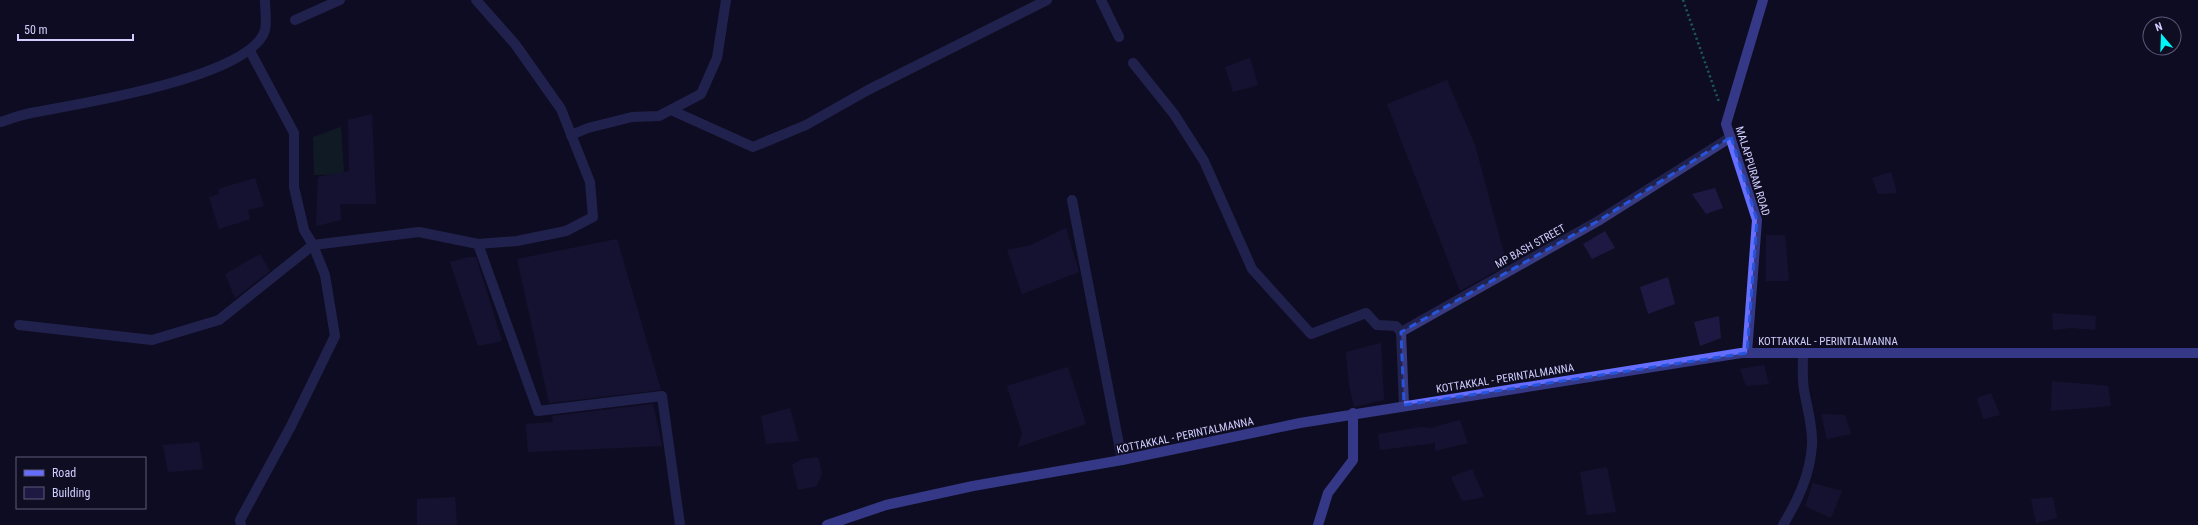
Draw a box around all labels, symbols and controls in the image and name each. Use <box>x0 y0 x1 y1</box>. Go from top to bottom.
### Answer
scale bar <box>18 16 133 42</box>
north arrow <box>2142 16 2182 56</box>
text: N <box>2154 20 2164 34</box>
text: 50 m <box>24 23 48 37</box>
street label: MALAPPURAM ROAD <box>1733 125 1772 217</box>
street label: MP BASH STREET <box>1493 222 1568 271</box>
street label: KOTTAKKAL - PERINTALMANNA <box>1758 335 1898 348</box>
street label: KOTTAKKAL - PERINTALMANNA <box>1435 361 1576 396</box>
street label: KOTTAKKAL - PERINTALMANNA <box>1115 414 1255 456</box>
legend <box>16 457 146 509</box>
text: Road <box>52 466 76 480</box>
text: Building <box>52 486 90 500</box>

